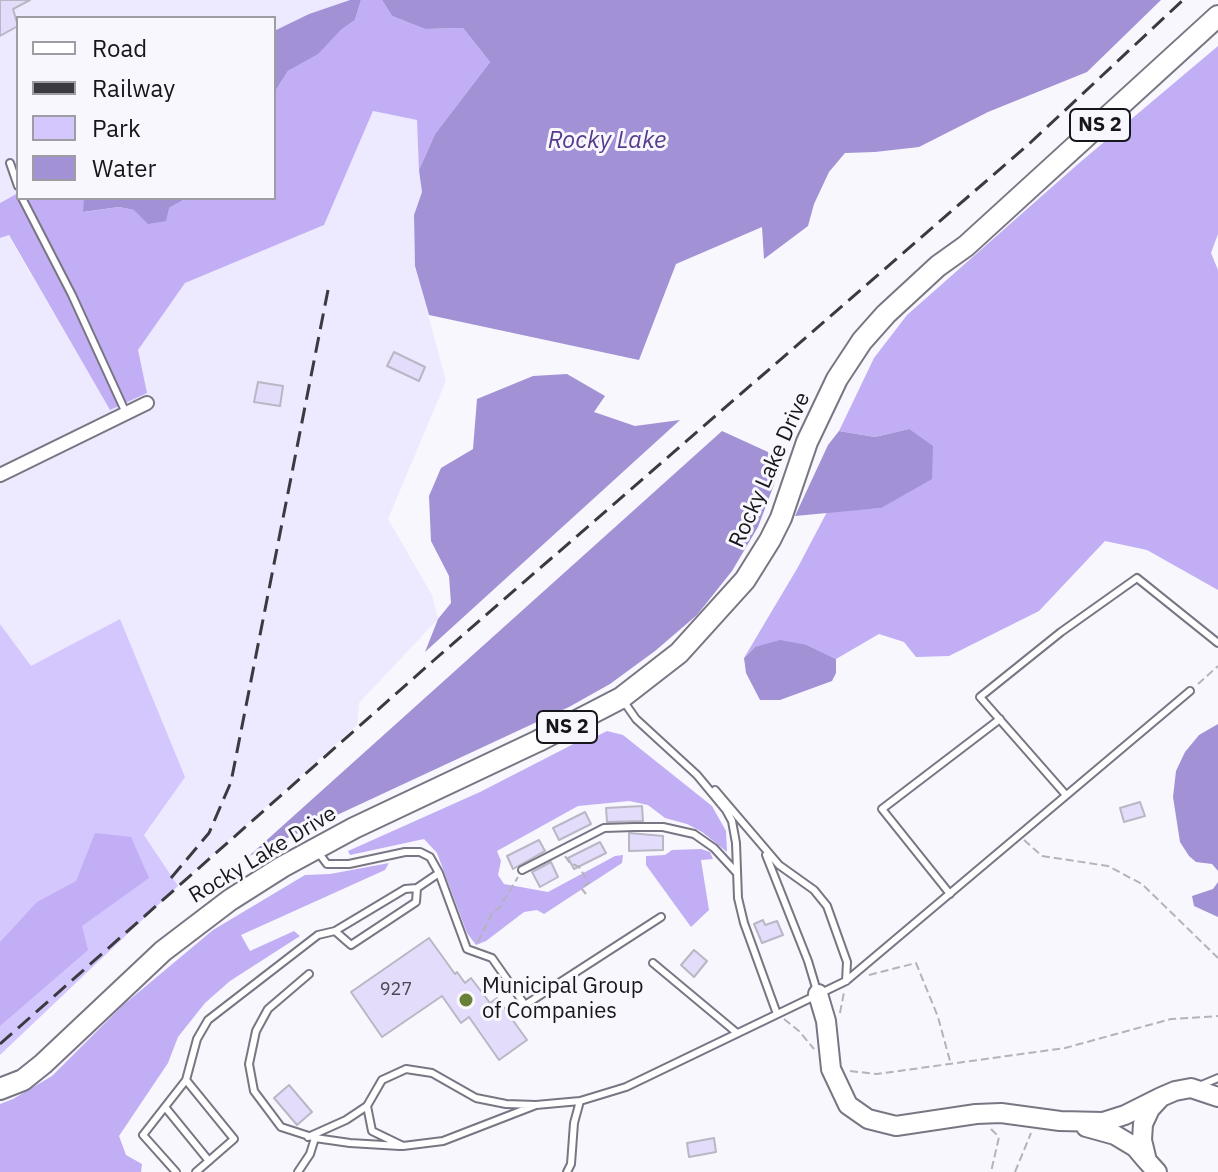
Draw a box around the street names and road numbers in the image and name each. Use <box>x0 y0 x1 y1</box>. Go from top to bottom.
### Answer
road number: NS 2 <box>1070 109 1130 141</box>
street label: Rocky Lake Drive <box>724 388 816 552</box>
road number: NS 2 <box>537 711 597 743</box>
street label: Rocky Lake Drive <box>185 801 341 909</box>

